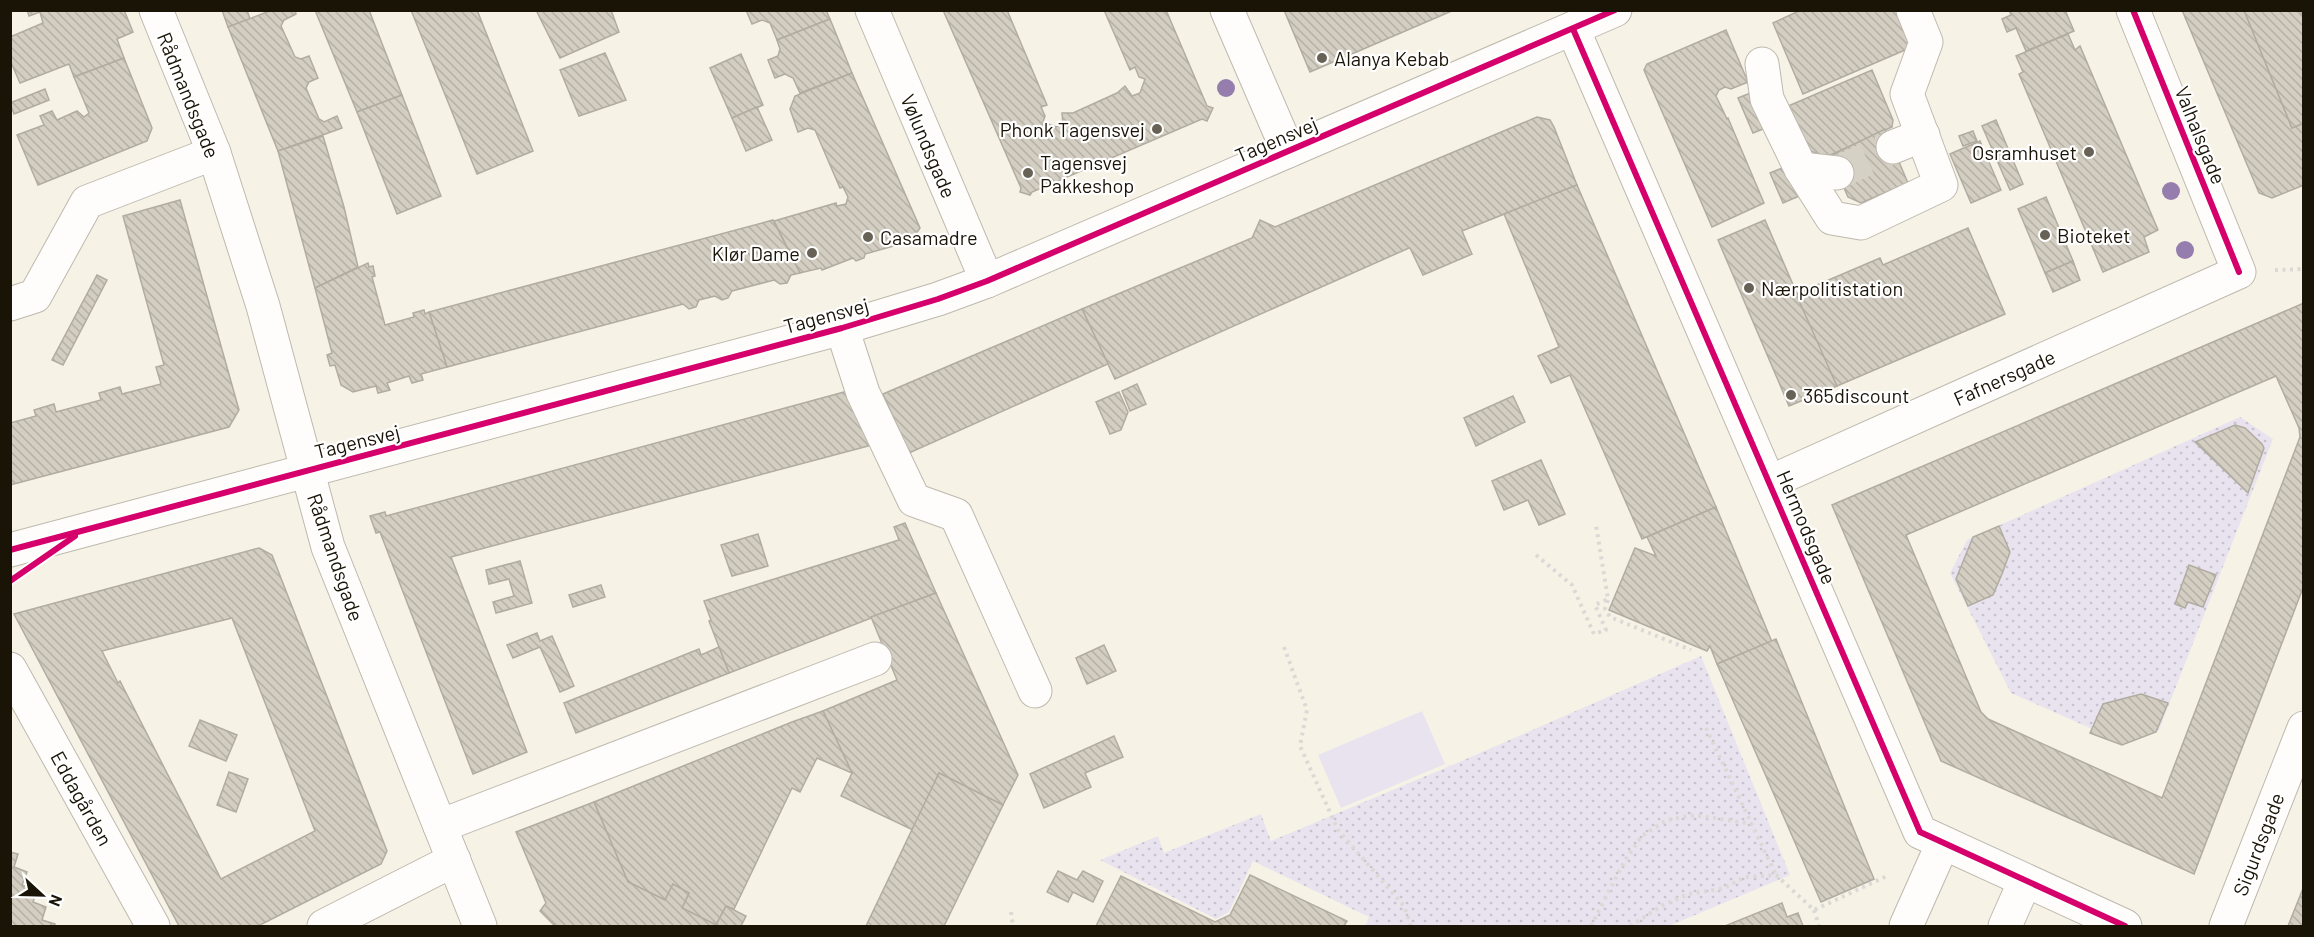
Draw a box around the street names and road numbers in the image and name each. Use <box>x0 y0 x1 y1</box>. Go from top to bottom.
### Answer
street label: Rådmandsgade <box>153 29 225 161</box>
street label: Valhalsgade <box>2171 83 2231 187</box>
street label: Vølundsgade <box>896 91 962 201</box>
street label: Tagensvej <box>1231 111 1321 167</box>
street label: Tagensvej <box>781 292 871 338</box>
street label: Fafnersgade <box>1950 344 2058 410</box>
street label: Tagensvej <box>312 419 402 463</box>
street label: Hermodsgade <box>1772 466 1842 588</box>
street label: Rådmandsgade <box>303 490 369 624</box>
street label: Eddagården <box>46 746 118 850</box>
street label: Sigurdsgade <box>2227 789 2289 899</box>

